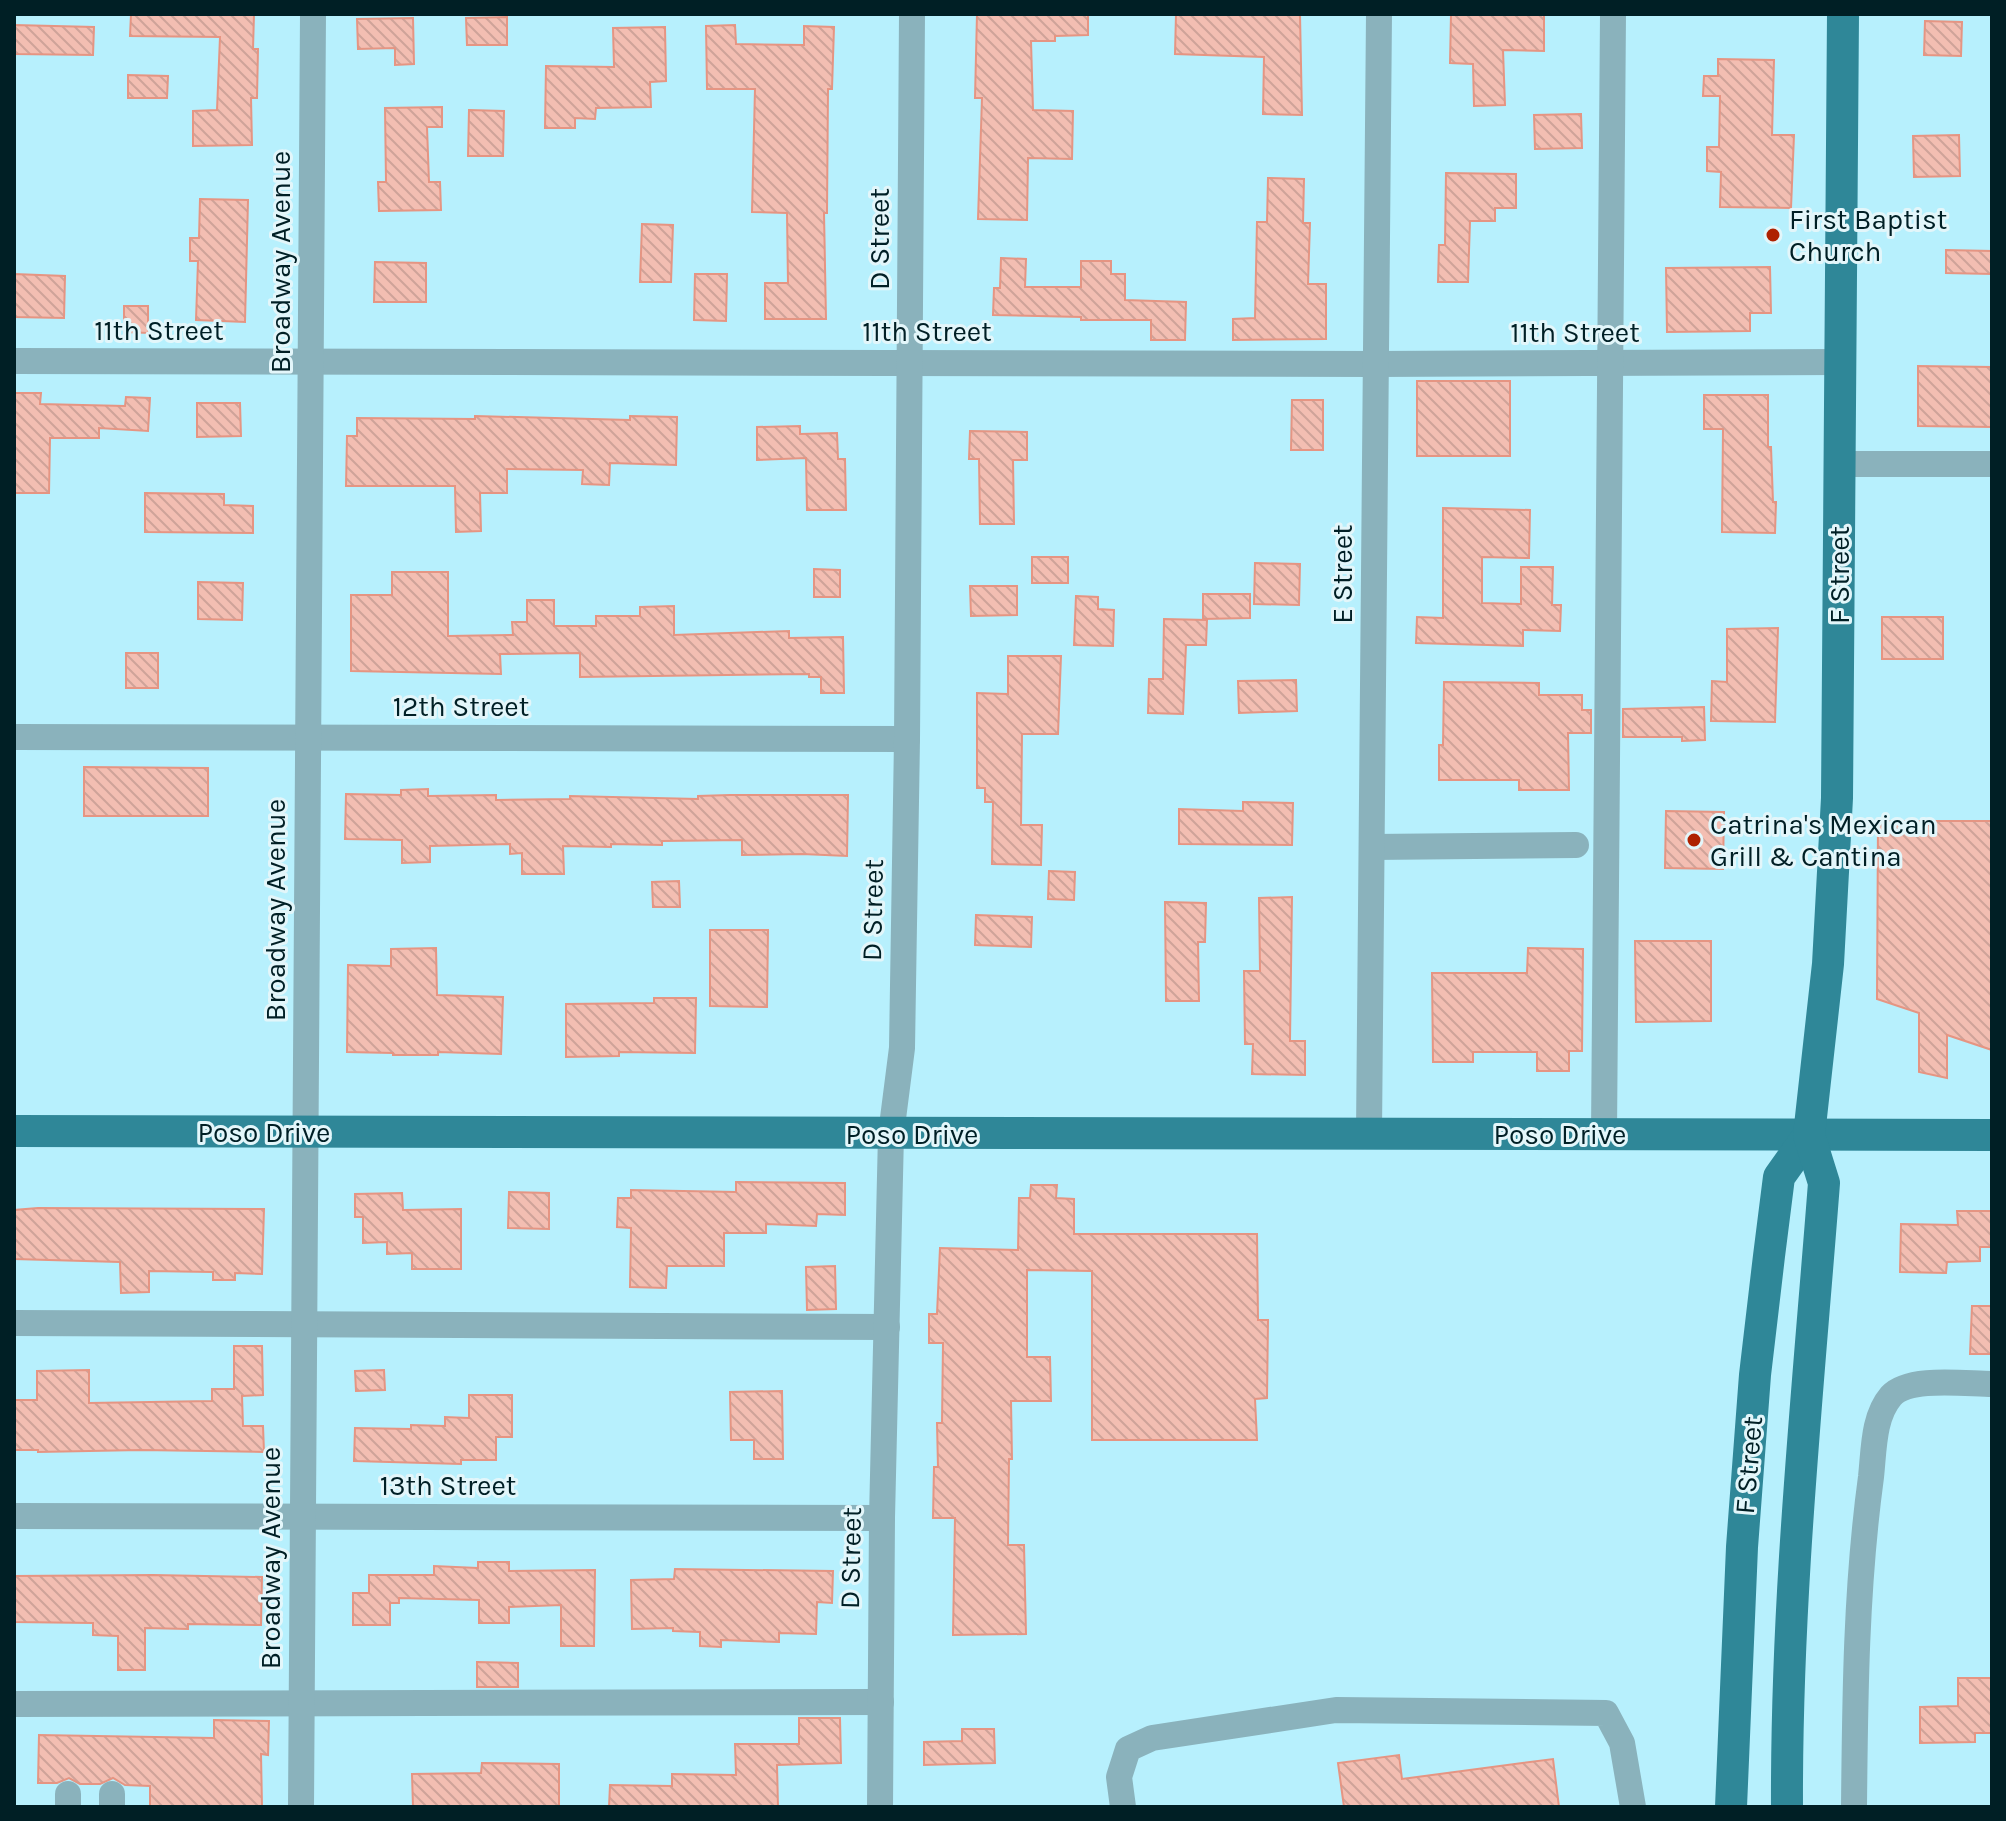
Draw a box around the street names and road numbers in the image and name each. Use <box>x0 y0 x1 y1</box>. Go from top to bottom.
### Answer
street label: Broadway Avenue <box>264 151 297 373</box>
street label: D Street <box>863 188 896 290</box>
street label: 11th Street <box>94 314 224 347</box>
street label: 11th Street <box>862 315 992 348</box>
street label: 11th Street <box>1510 316 1640 349</box>
street label: E Street <box>1326 524 1359 624</box>
street label: F Street <box>1823 526 1856 624</box>
street label: 12th Street <box>393 690 529 723</box>
street label: Broadway Avenue <box>259 799 292 1021</box>
street label: D Street <box>855 859 890 961</box>
street label: Poso Drive <box>198 1116 330 1149</box>
street label: Poso Drive <box>846 1118 978 1151</box>
street label: Poso Drive <box>1494 1118 1626 1151</box>
street label: F Street <box>1728 1415 1769 1515</box>
street label: Broadway Avenue <box>254 1447 287 1669</box>
street label: 13th Street <box>380 1469 516 1502</box>
street label: D Street <box>833 1507 868 1609</box>

